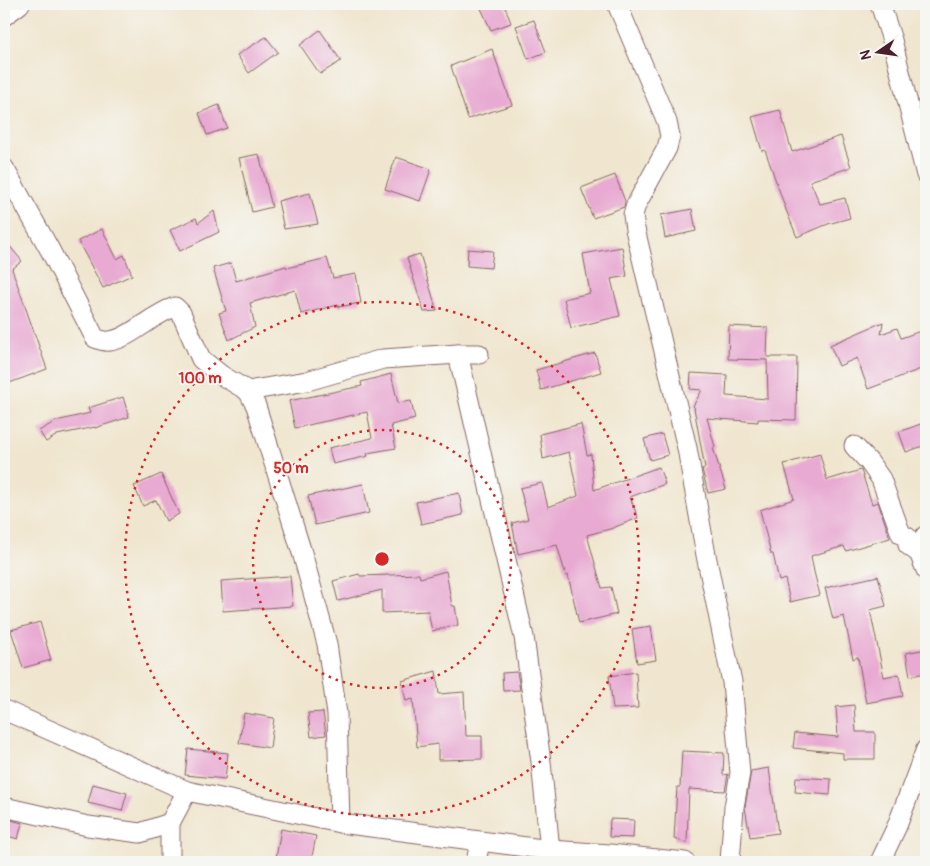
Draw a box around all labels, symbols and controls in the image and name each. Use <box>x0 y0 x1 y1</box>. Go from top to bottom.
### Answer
north arrow <box>852 28 902 78</box>
text: N <box>856 48 875 61</box>
text: 100 m <box>179 369 221 388</box>
text: 50 m <box>274 459 308 478</box>
centre of rings <box>373 550 391 568</box>

